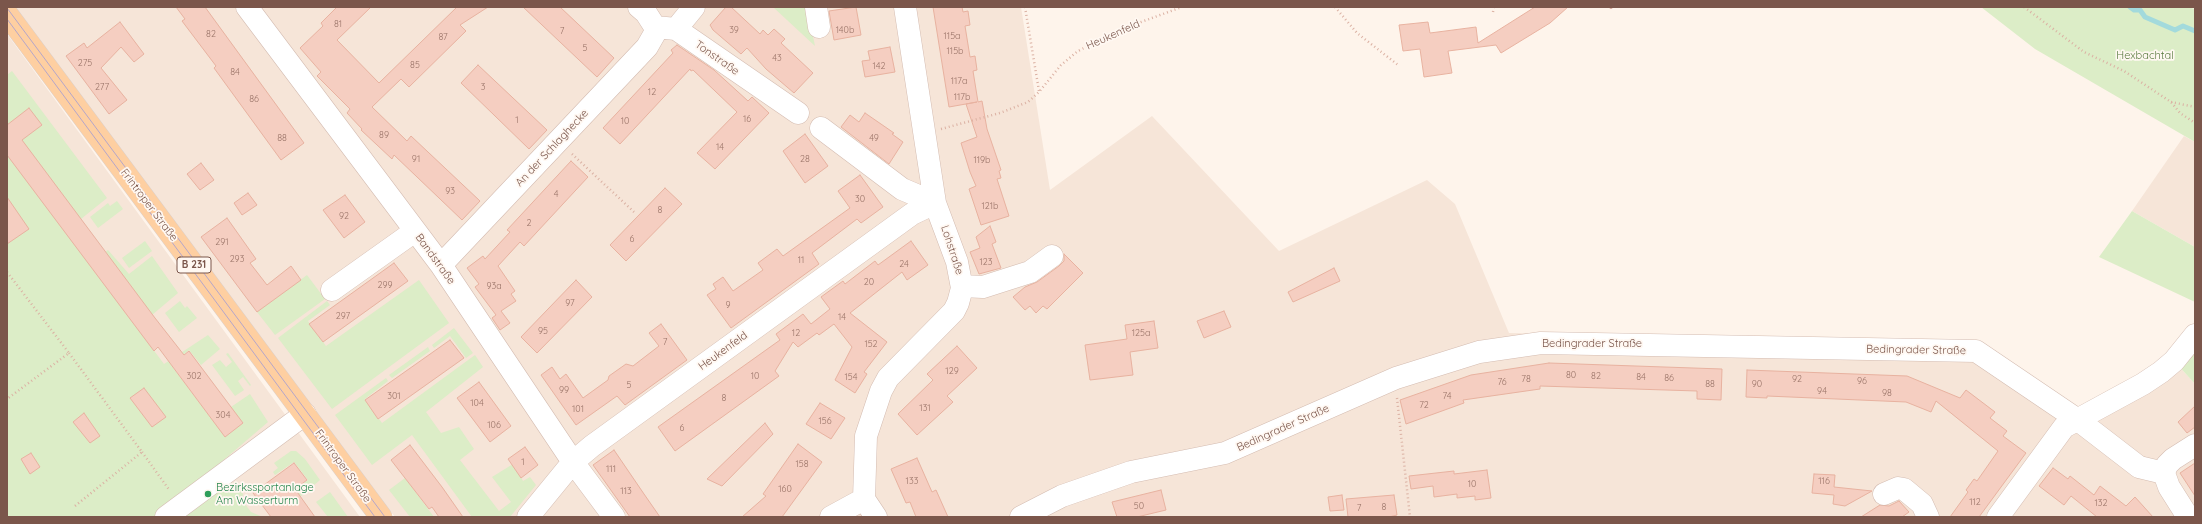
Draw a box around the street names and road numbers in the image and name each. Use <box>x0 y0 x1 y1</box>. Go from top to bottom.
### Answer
street label: Heukenfeld <box>1084 17 1142 53</box>
street label: Tonstraße <box>692 38 742 78</box>
street label: An der Schlaghecke <box>513 107 591 189</box>
street label: Frintroper Straße <box>118 166 180 244</box>
street label: Lohstraße <box>938 224 966 276</box>
street label: Bandstraße <box>412 231 458 287</box>
road number: B 231 <box>177 257 211 273</box>
street label: Heukenfeld <box>696 329 750 373</box>
street label: Bedingrader Straße <box>1542 337 1642 351</box>
street label: Bedingrader Straße <box>1866 343 1966 357</box>
street label: Bedingrader Straße <box>1235 402 1331 454</box>
street label: Frintroper Straße <box>312 427 374 505</box>

